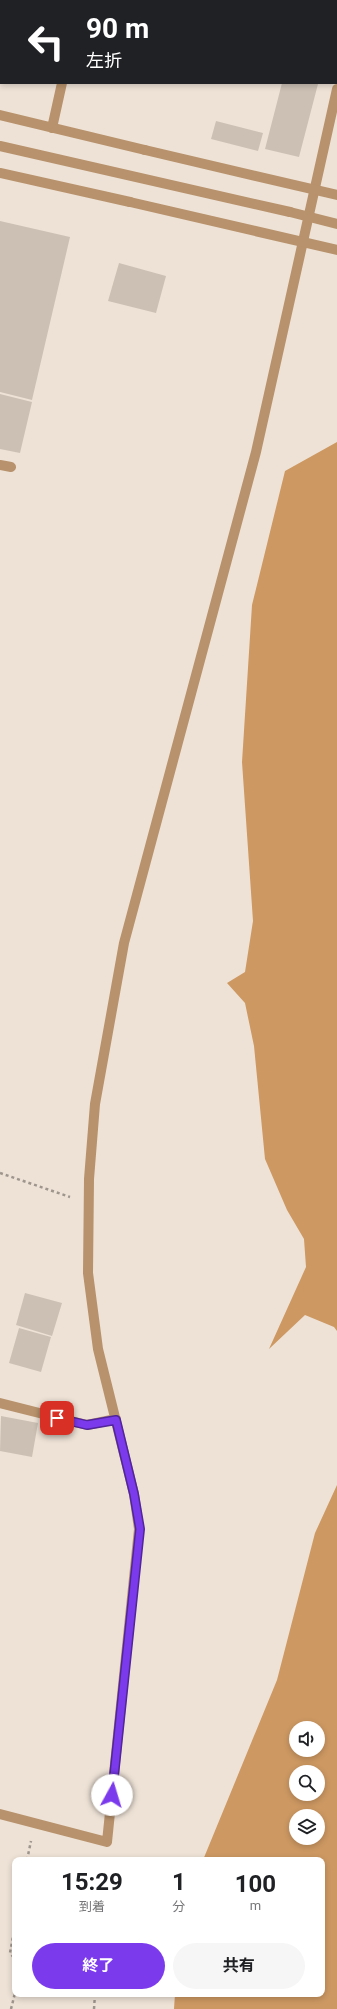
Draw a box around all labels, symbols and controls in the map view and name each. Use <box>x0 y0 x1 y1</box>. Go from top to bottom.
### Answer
text: 90 m <box>86 12 149 45</box>
icon: left <box>20 16 72 68</box>
text: 左折 <box>86 50 122 71</box>
pin <box>40 1401 74 1435</box>
icon: arrive <box>46 1407 68 1429</box>
map controls <box>289 1721 325 1845</box>
button: sound <box>289 1721 325 1757</box>
button: search <box>289 1765 325 1801</box>
position arrow <box>91 1774 133 1816</box>
button: layers <box>289 1809 325 1845</box>
text: 15:29 <box>61 1868 123 1896</box>
text: 1 <box>172 1868 186 1896</box>
text: 100 <box>235 1870 276 1898</box>
text: m <box>250 1898 261 1913</box>
text: 到着 <box>79 1899 105 1914</box>
text: 分 <box>172 1899 185 1914</box>
button: 終了 <box>32 1943 165 1989</box>
button: 共有 <box>173 1943 305 1989</box>

